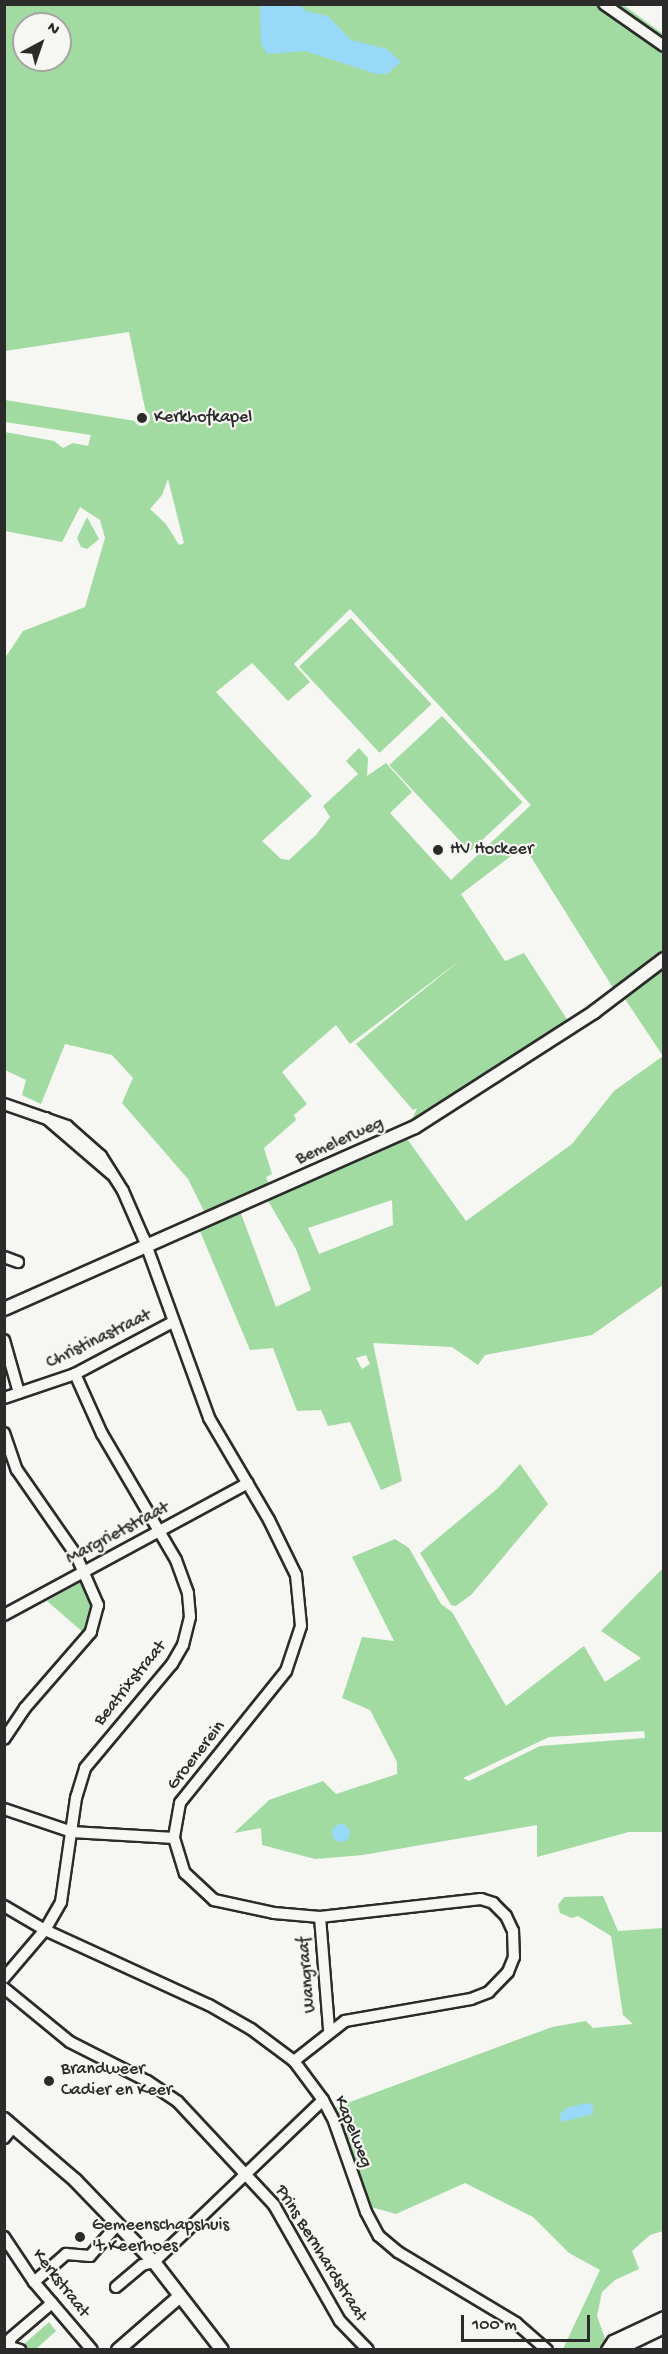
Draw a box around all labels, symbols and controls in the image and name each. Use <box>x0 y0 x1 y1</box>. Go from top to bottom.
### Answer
north arrow <box>12 12 72 72</box>
text: N <box>42 19 63 40</box>
place label: Kerkhofkapel <box>154 407 252 429</box>
marker: Kerkhofkapel <box>135 411 149 425</box>
place label: HV Hockeer <box>450 839 533 861</box>
marker: HV Hockeer <box>431 843 445 857</box>
street label: Bemelerweg <box>293 1113 387 1171</box>
street label: Christinastraat <box>43 1305 155 1375</box>
street label: Margrietstraat <box>63 1498 173 1570</box>
street label: Beatrixstraat <box>90 1637 172 1731</box>
street label: Groenerein <box>163 1717 231 1795</box>
street label: Wangraaf <box>294 1936 322 2014</box>
place label: Brandweer Cadier en Keer <box>61 2060 172 2102</box>
marker: Brandweer Cadier en Keer <box>42 2074 56 2088</box>
street label: Kapelweg <box>328 2093 376 2171</box>
street label: Prins Bernhardstraat <box>269 2182 371 2326</box>
place label: Gemeenschapshuis 't Keerhoes <box>92 2216 229 2258</box>
marker: Gemeenschapshuis 't Keerhoes <box>73 2230 87 2244</box>
street label: Kerkstraat <box>26 2245 94 2323</box>
scale bar <box>464 2303 593 2341</box>
text: 100 m <box>472 2315 517 2336</box>

